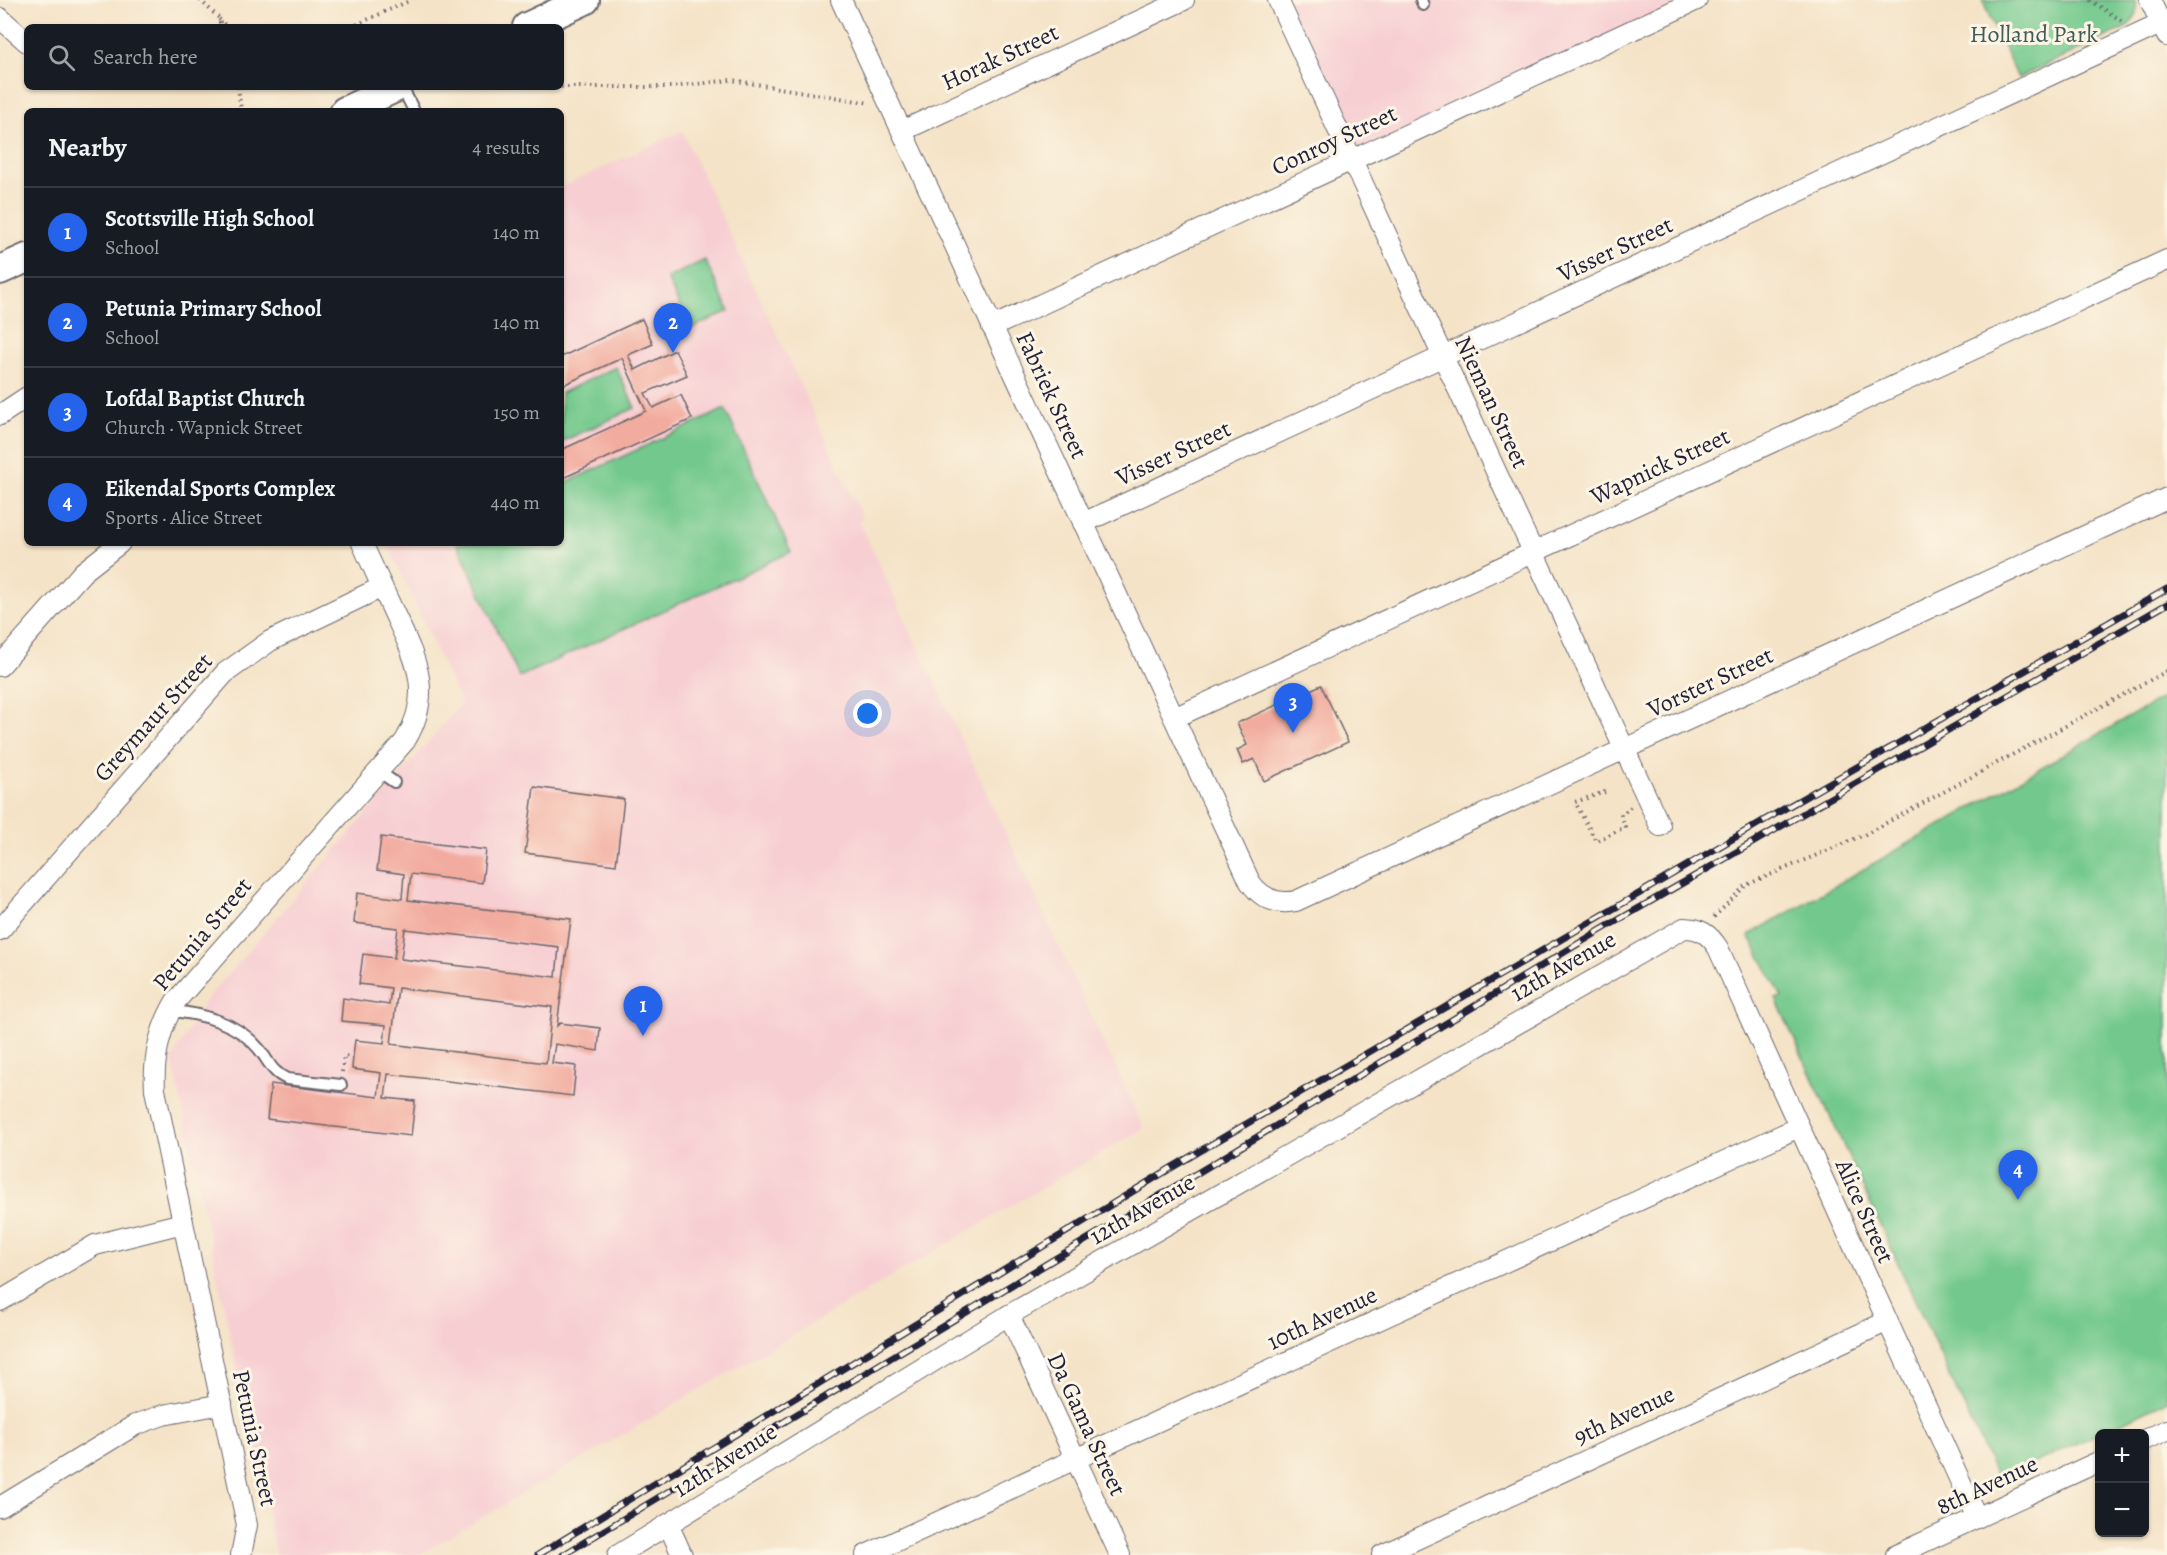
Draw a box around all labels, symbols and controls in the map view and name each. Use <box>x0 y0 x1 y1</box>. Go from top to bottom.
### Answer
street label: Horak Street <box>936 16 1064 98</box>
park label: Holland Park <box>1970 18 2098 50</box>
search box <box>24 24 564 90</box>
icon: search <box>45 41 78 74</box>
text: Search here <box>93 42 198 72</box>
street label: Conroy Street <box>1266 97 1402 183</box>
text: Nearby <box>48 130 127 165</box>
text: 4 results <box>472 134 540 161</box>
text: Scottsville High School <box>105 204 314 234</box>
street label: Visser Street <box>1551 208 1678 290</box>
text: 1 <box>64 219 71 246</box>
text: 140 m <box>493 219 540 246</box>
text: School <box>105 234 159 261</box>
text: Petunia Primary School <box>105 294 322 324</box>
pin: 2 <box>654 304 692 353</box>
text: 2 <box>63 309 72 336</box>
text: 140 m <box>493 309 540 336</box>
text: School <box>105 324 159 351</box>
street label: Fabriek Street <box>1009 326 1095 464</box>
street label: Nieman Street <box>1447 331 1537 473</box>
text: Lofdal Baptist Church <box>105 384 305 414</box>
text: 3 <box>63 399 72 426</box>
text: 150 m <box>493 399 540 426</box>
street label: Visser Street <box>1109 412 1236 494</box>
text: Church · Wapnick Street <box>105 414 303 441</box>
street label: Wapnick Street <box>1584 420 1735 513</box>
text: Eikendal Sports Complex <box>105 474 335 504</box>
text: 4 <box>63 489 72 516</box>
text: 440 m <box>491 489 540 516</box>
text: Sports · Alice Street <box>105 504 262 531</box>
street label: Vorster Street <box>1641 639 1778 726</box>
street label: Greymaur Street <box>87 646 219 788</box>
pin: 3 <box>1274 684 1312 733</box>
your location <box>853 699 882 728</box>
street label: Petunia Street <box>145 871 259 997</box>
street label: 12th Avenue <box>1505 923 1621 1009</box>
pin: 1 <box>624 986 662 1036</box>
pin: 4 <box>1998 1150 2038 1200</box>
street label: Alice Street <box>1828 1153 1902 1268</box>
street label: 12th Avenue <box>1084 1166 1200 1252</box>
street label: 10th Avenue <box>1262 1279 1382 1357</box>
street label: Da Gama Street <box>1040 1347 1134 1501</box>
street label: Petunia Street <box>225 1367 285 1509</box>
street label: 9th Avenue <box>1568 1378 1680 1452</box>
street label: 12th Avenue <box>667 1416 783 1504</box>
map controls <box>2095 1429 2149 1537</box>
button: + <box>2095 1429 2149 1483</box>
street label: 8th Avenue <box>1931 1448 2043 1522</box>
button: − <box>2095 1483 2149 1537</box>

